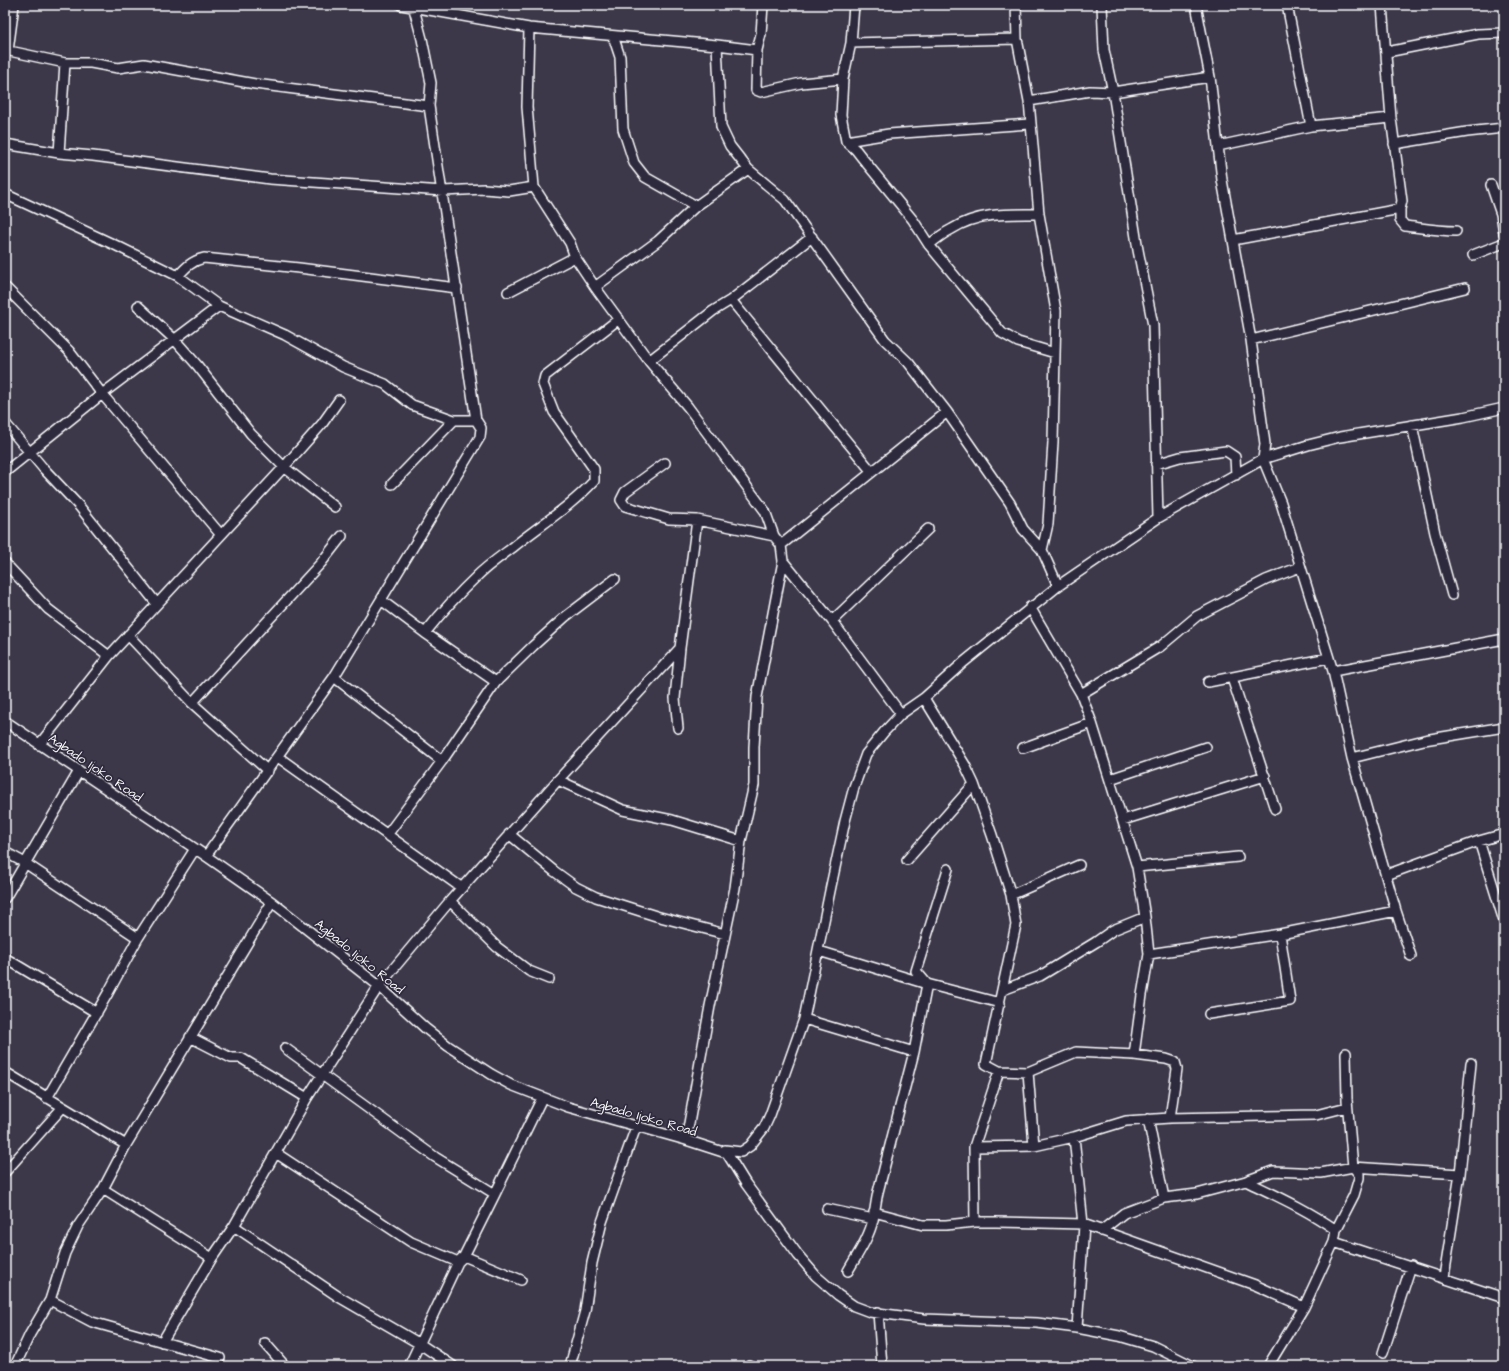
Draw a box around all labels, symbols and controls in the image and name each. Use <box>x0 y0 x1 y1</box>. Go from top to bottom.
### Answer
street label: Agbado Ijoko Road <box>44 730 146 807</box>
street label: Agbado Ijoko Road <box>310 915 408 999</box>
street label: Agbado Ijoko Road <box>588 1093 699 1142</box>

